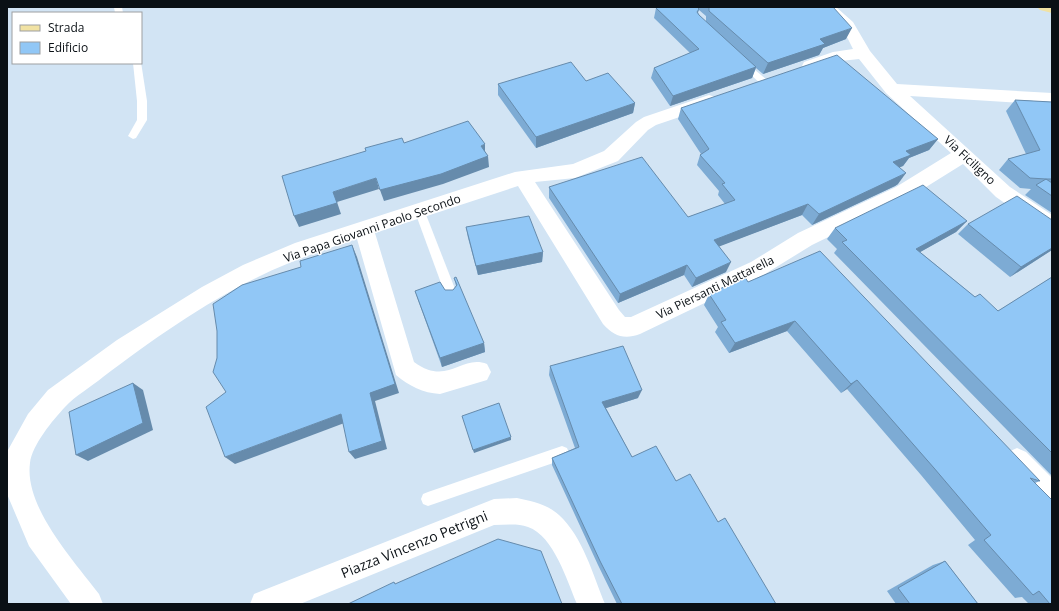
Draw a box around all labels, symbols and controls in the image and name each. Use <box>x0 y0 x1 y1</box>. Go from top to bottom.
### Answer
legend <box>12 12 142 64</box>
text: Strada <box>48 19 84 36</box>
text: Edificio <box>48 39 88 56</box>
street label: Via Ficiligno <box>940 132 1000 188</box>
street label: Via Papa Giovanni Paolo Secondo <box>281 190 463 266</box>
street label: Via Piersanti Mattarella <box>653 251 777 323</box>
street label: Piazza Vincenzo Petrigni <box>338 506 490 582</box>

